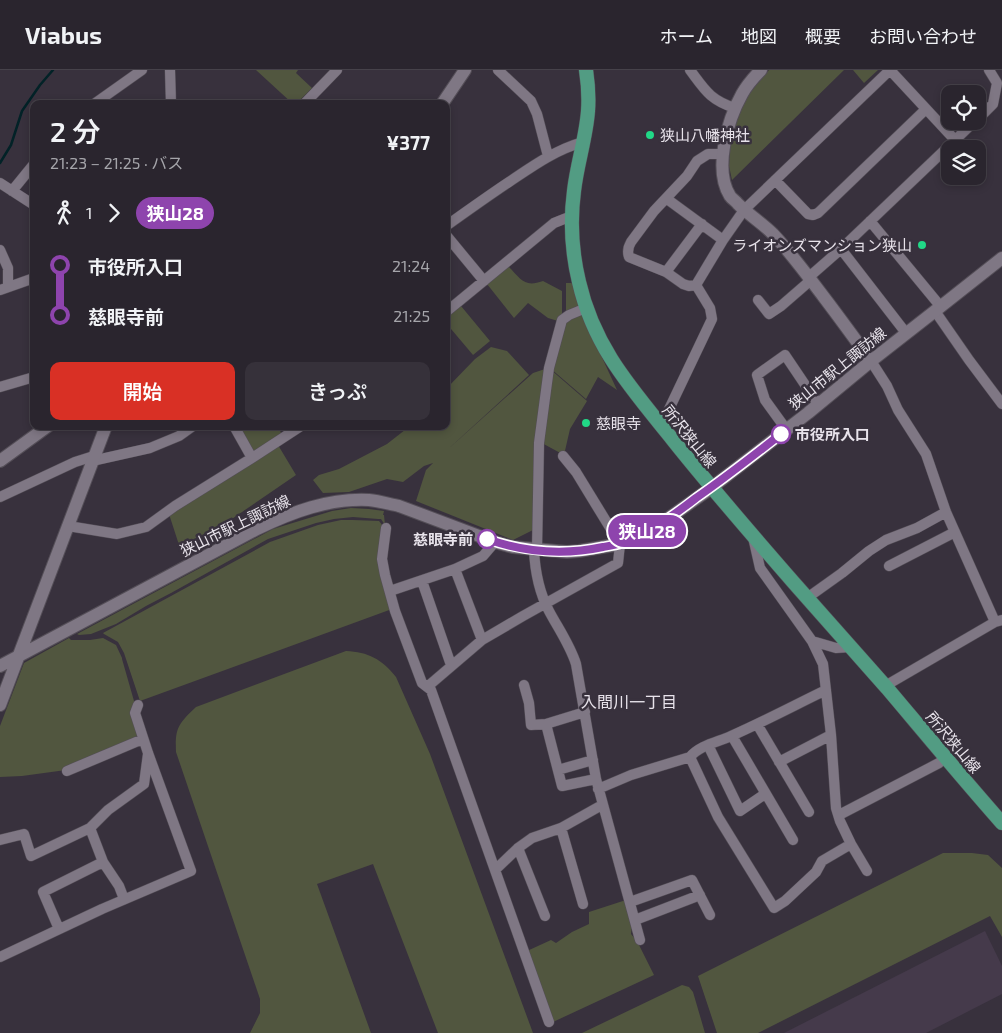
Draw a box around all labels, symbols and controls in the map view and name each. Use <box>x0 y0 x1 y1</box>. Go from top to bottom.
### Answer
text: Viabus <box>25 20 102 49</box>
text: ホーム <box>660 25 713 47</box>
text: 地図 <box>741 25 777 47</box>
text: 概要 <box>805 25 841 47</box>
text: お問い合わせ <box>869 25 977 47</box>
map controls <box>941 85 986 185</box>
button: locate <box>941 85 986 130</box>
text: 2 分 <box>50 114 100 148</box>
place label: 狭山八幡神社 <box>660 126 750 144</box>
marker: 狭山八幡神社 <box>644 129 656 141</box>
text: ¥377 <box>387 131 430 154</box>
button: layers <box>941 140 986 185</box>
text: 21:23 – 21:25 · バス <box>50 153 183 172</box>
icon: walk <box>50 199 78 227</box>
icon: forward <box>100 199 128 227</box>
text: 狭山28 <box>146 202 204 224</box>
text: 1 <box>86 203 92 222</box>
place label: ライオンズマンション狭山 <box>732 236 912 254</box>
marker: ライオンズマンション狭山 <box>916 239 928 251</box>
text: 市役所入口 <box>88 255 183 278</box>
text: 21:24 <box>392 256 430 275</box>
text: 慈眼寺前 <box>88 305 164 328</box>
text: 21:25 <box>393 306 430 325</box>
street label: 狭山市駅上諏訪線 <box>785 323 889 413</box>
button: 開始 <box>50 362 235 420</box>
button: きっぷ <box>245 362 430 420</box>
street label: 所沢狭山線 <box>659 401 721 471</box>
place label: 慈眼寺 <box>596 414 641 432</box>
marker: 慈眼寺 <box>580 417 592 429</box>
marker: 市役所入口 <box>771 424 791 444</box>
place label: 市役所入口 <box>795 425 870 443</box>
street label: 狭山市駅上諏訪線 <box>177 491 293 559</box>
line badge: 狭山28 <box>612 515 682 547</box>
text: 狭山28 <box>618 520 676 542</box>
marker: 慈眼寺前 <box>477 529 497 549</box>
place label: 慈眼寺前 <box>413 530 473 548</box>
district label: 入間川一丁目 <box>581 692 677 711</box>
street label: 所沢狭山線 <box>923 707 985 777</box>

